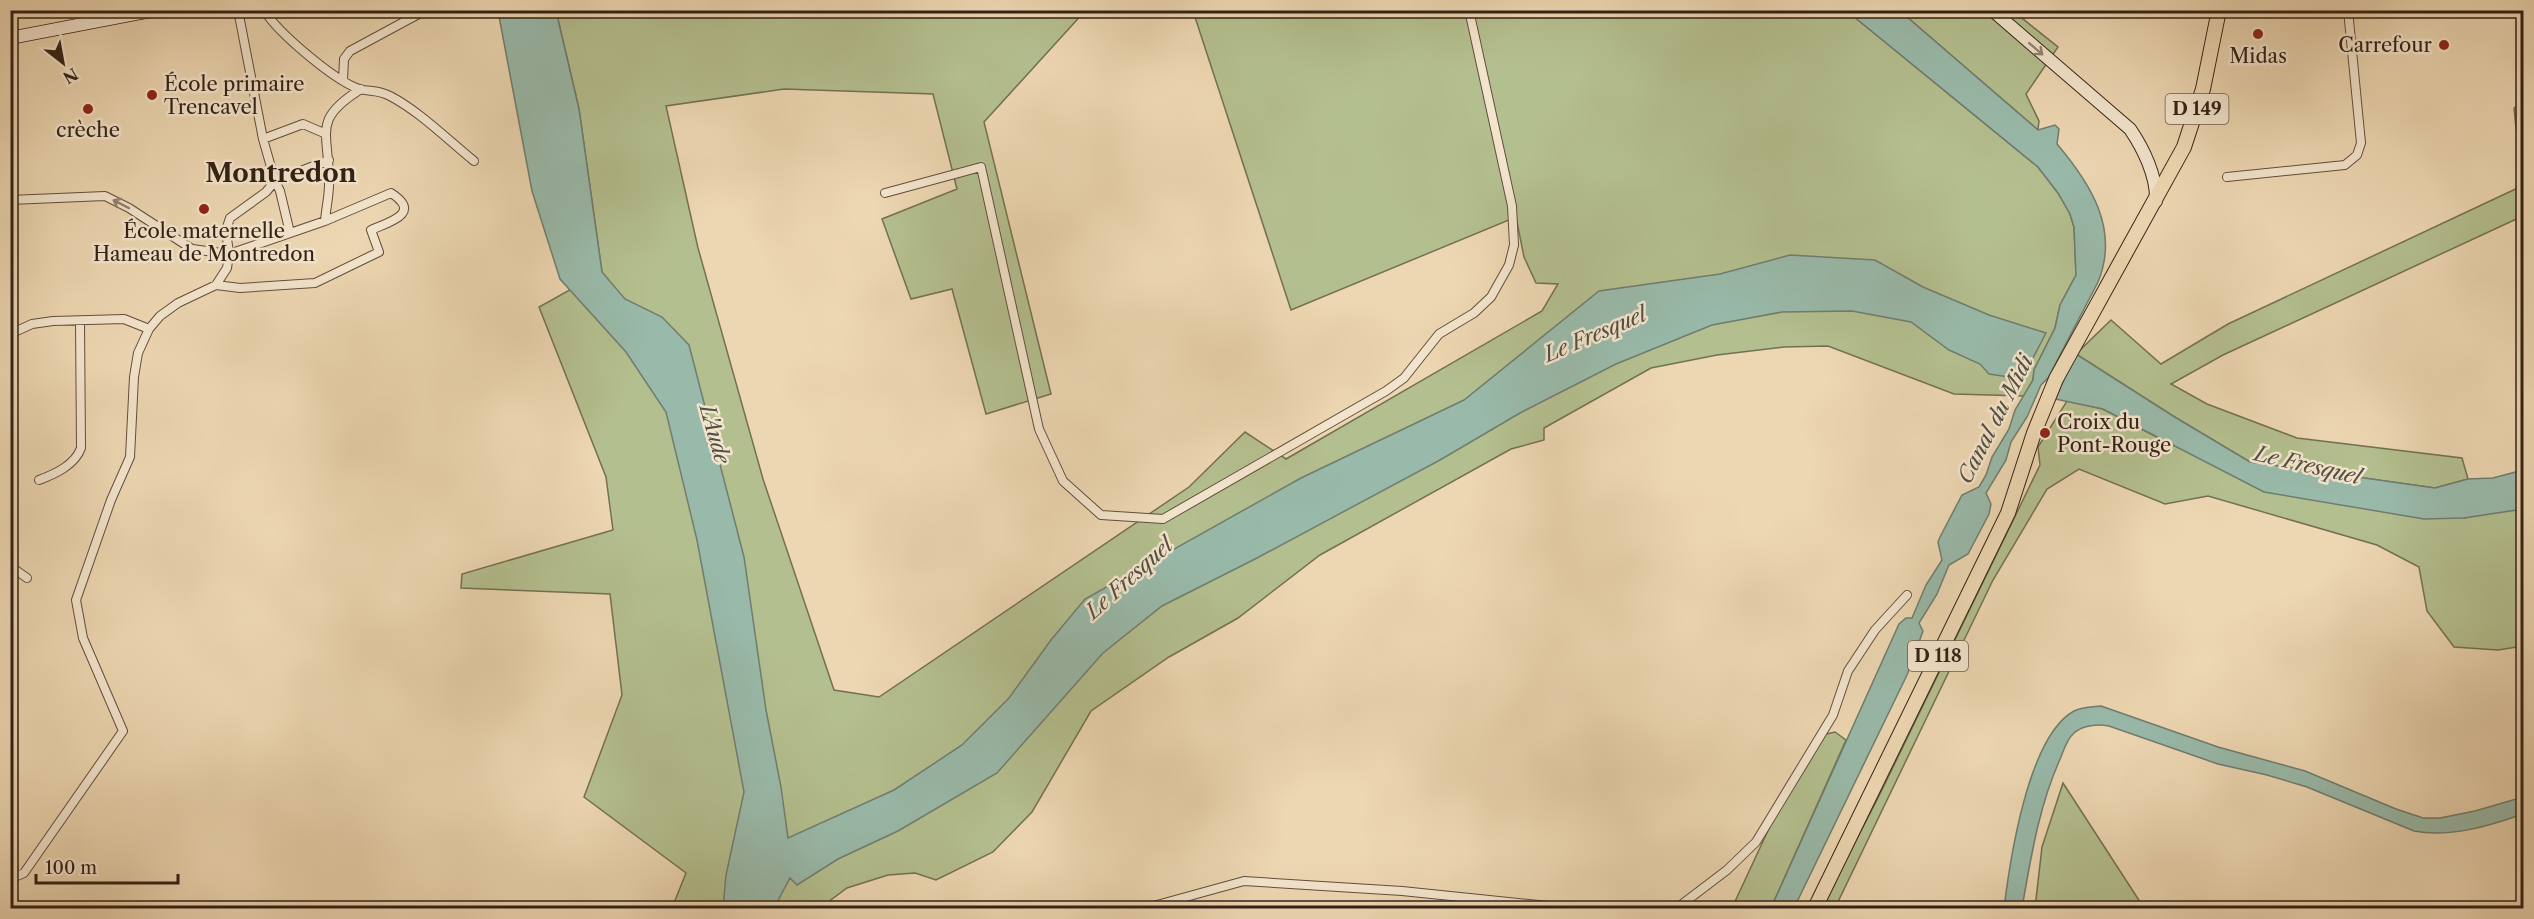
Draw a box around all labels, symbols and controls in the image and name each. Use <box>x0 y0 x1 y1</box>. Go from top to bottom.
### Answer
marker: Midas <box>2251 27 2265 41</box>
north arrow <box>33 33 93 93</box>
place label: Carrefour <box>2338 33 2433 57</box>
marker: Carrefour <box>2437 38 2451 52</box>
one-way arrow <box>2028 42 2044 55</box>
place label: Midas <box>2229 44 2287 68</box>
text: N <box>60 64 82 88</box>
place label: École primaire Trencavel <box>164 71 304 119</box>
marker: École primaire Trencavel <box>145 88 159 102</box>
road number: D 149 <box>2166 94 2228 124</box>
marker: crèche <box>81 102 95 116</box>
place label: crèche <box>56 118 120 142</box>
district label: Montredon <box>205 157 357 189</box>
one-way arrow <box>112 198 130 209</box>
marker: École maternelle Hameau de Montredon <box>197 202 211 216</box>
place label: École maternelle Hameau de Montredon <box>93 218 316 266</box>
water label: Le Fresquel <box>1538 300 1652 368</box>
water label: Canal du Midi <box>1952 349 2039 487</box>
water label: L'Aude <box>694 400 736 467</box>
place label: Croix du Pont-Rouge <box>2057 410 2171 457</box>
marker: Croix du Pont-Rouge <box>2038 426 2052 440</box>
water label: Le Fresquel <box>2250 440 2366 490</box>
water label: Le Fresquel <box>1079 531 1180 625</box>
road number: D 118 <box>1908 641 1968 671</box>
scale bar <box>36 847 178 885</box>
text: 100 m <box>45 857 97 879</box>

